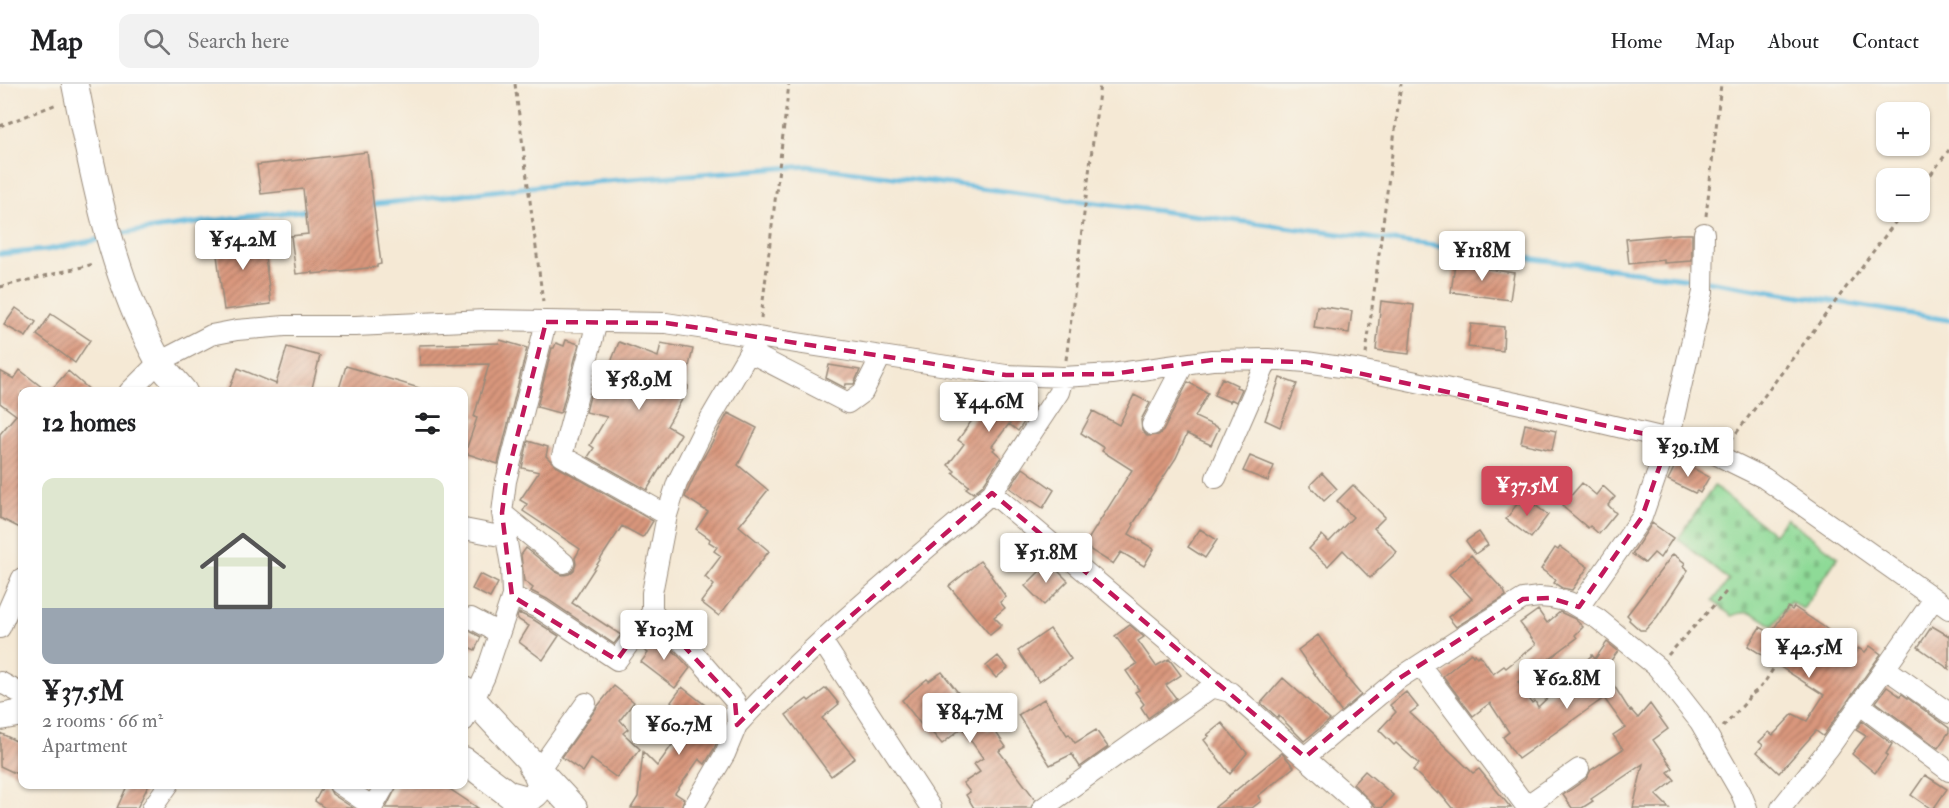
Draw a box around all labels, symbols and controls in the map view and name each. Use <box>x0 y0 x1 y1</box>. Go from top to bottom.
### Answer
search box <box>119 14 539 68</box>
text: Map <box>30 24 83 59</box>
icon: search <box>140 25 173 58</box>
text: Search here <box>188 27 289 55</box>
text: Home <box>1610 28 1662 55</box>
text: Map <box>1695 28 1735 55</box>
text: About <box>1768 28 1819 55</box>
text: Contact <box>1852 28 1919 55</box>
map controls <box>1876 102 1930 222</box>
button: + <box>1876 102 1930 156</box>
button: − <box>1876 168 1930 222</box>
pin: ¥54.2M <box>194 220 292 271</box>
text: ¥54.2M <box>209 227 277 252</box>
pin: ¥118M <box>1440 231 1524 282</box>
text: ¥118M <box>1453 238 1511 263</box>
pin: ¥58.9M <box>590 360 688 411</box>
text: ¥58.9M <box>606 367 672 392</box>
pin: ¥44.6M <box>940 382 1038 433</box>
text: ¥44.6M <box>954 389 1024 414</box>
text: 12 homes <box>42 407 136 439</box>
icon: filters <box>411 407 444 440</box>
pin: ¥39.1M <box>1639 427 1737 478</box>
text: ¥39.1M <box>1656 434 1720 459</box>
pin: ¥37.5M <box>1478 466 1576 517</box>
text: ¥37.5M <box>1495 473 1559 498</box>
icon: home <box>189 517 297 625</box>
pin: ¥51.8M <box>997 533 1095 584</box>
text: ¥51.8M <box>1014 540 1078 565</box>
pin: ¥103M <box>622 610 706 661</box>
text: ¥103M <box>634 617 694 642</box>
pin: ¥42.5M <box>1760 628 1858 679</box>
text: ¥42.5M <box>1775 635 1843 660</box>
pin: ¥62.8M <box>1518 659 1616 710</box>
text: ¥62.8M <box>1533 666 1601 691</box>
text: ¥37.5M <box>42 676 124 708</box>
pin: ¥84.7M <box>921 693 1019 744</box>
text: ¥84.7M <box>936 700 1004 725</box>
pin: ¥60.7M <box>630 705 728 756</box>
text: 2 rooms · 66 m² <box>42 708 163 733</box>
text: ¥60.7M <box>645 712 713 737</box>
text: Apartment <box>42 733 127 758</box>

